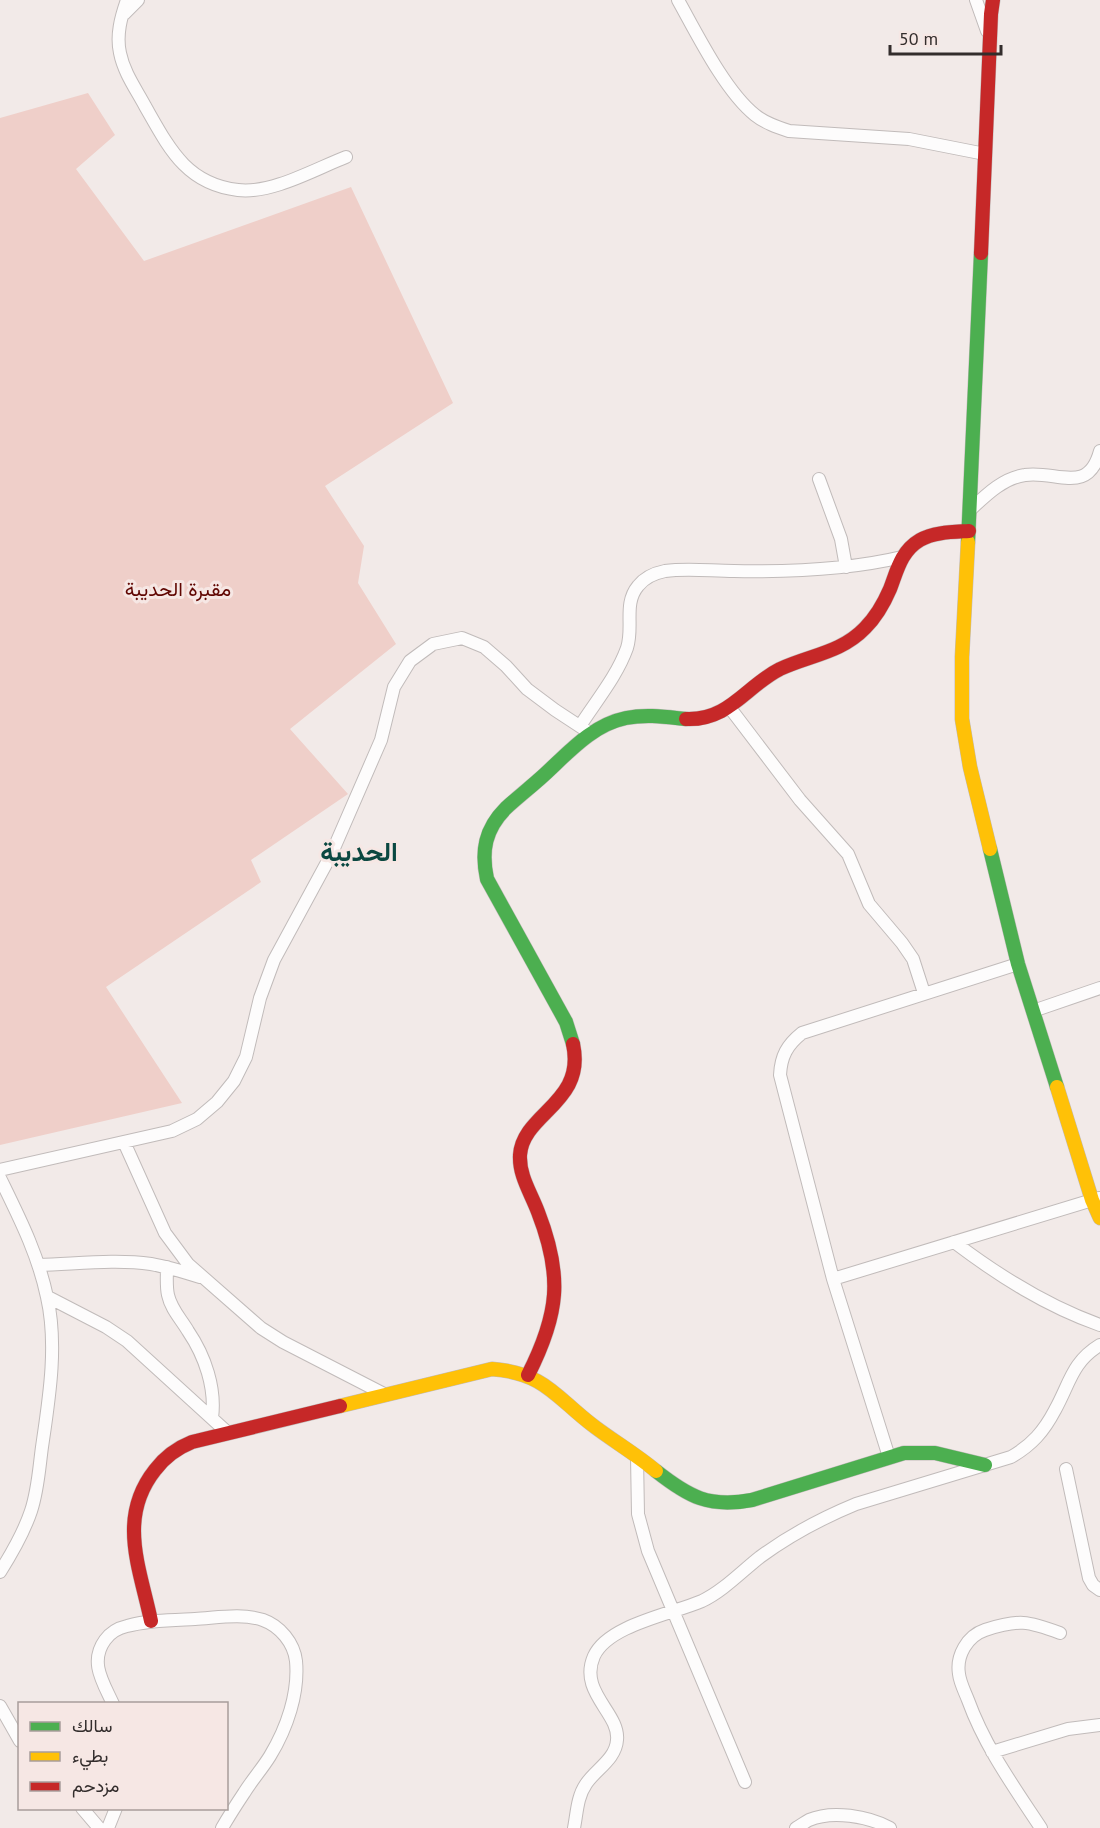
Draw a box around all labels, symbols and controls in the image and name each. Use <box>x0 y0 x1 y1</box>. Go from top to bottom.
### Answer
scale bar <box>890 18 1001 56</box>
text: 50 m <box>899 27 938 50</box>
park label: مقبرة الحديبة <box>125 576 231 602</box>
district label: الحديبة <box>320 835 398 868</box>
legend <box>18 1702 228 1810</box>
text: سالك <box>72 1714 112 1737</box>
text: بطيء <box>72 1744 108 1771</box>
text: مزدحم <box>72 1774 119 1798</box>

